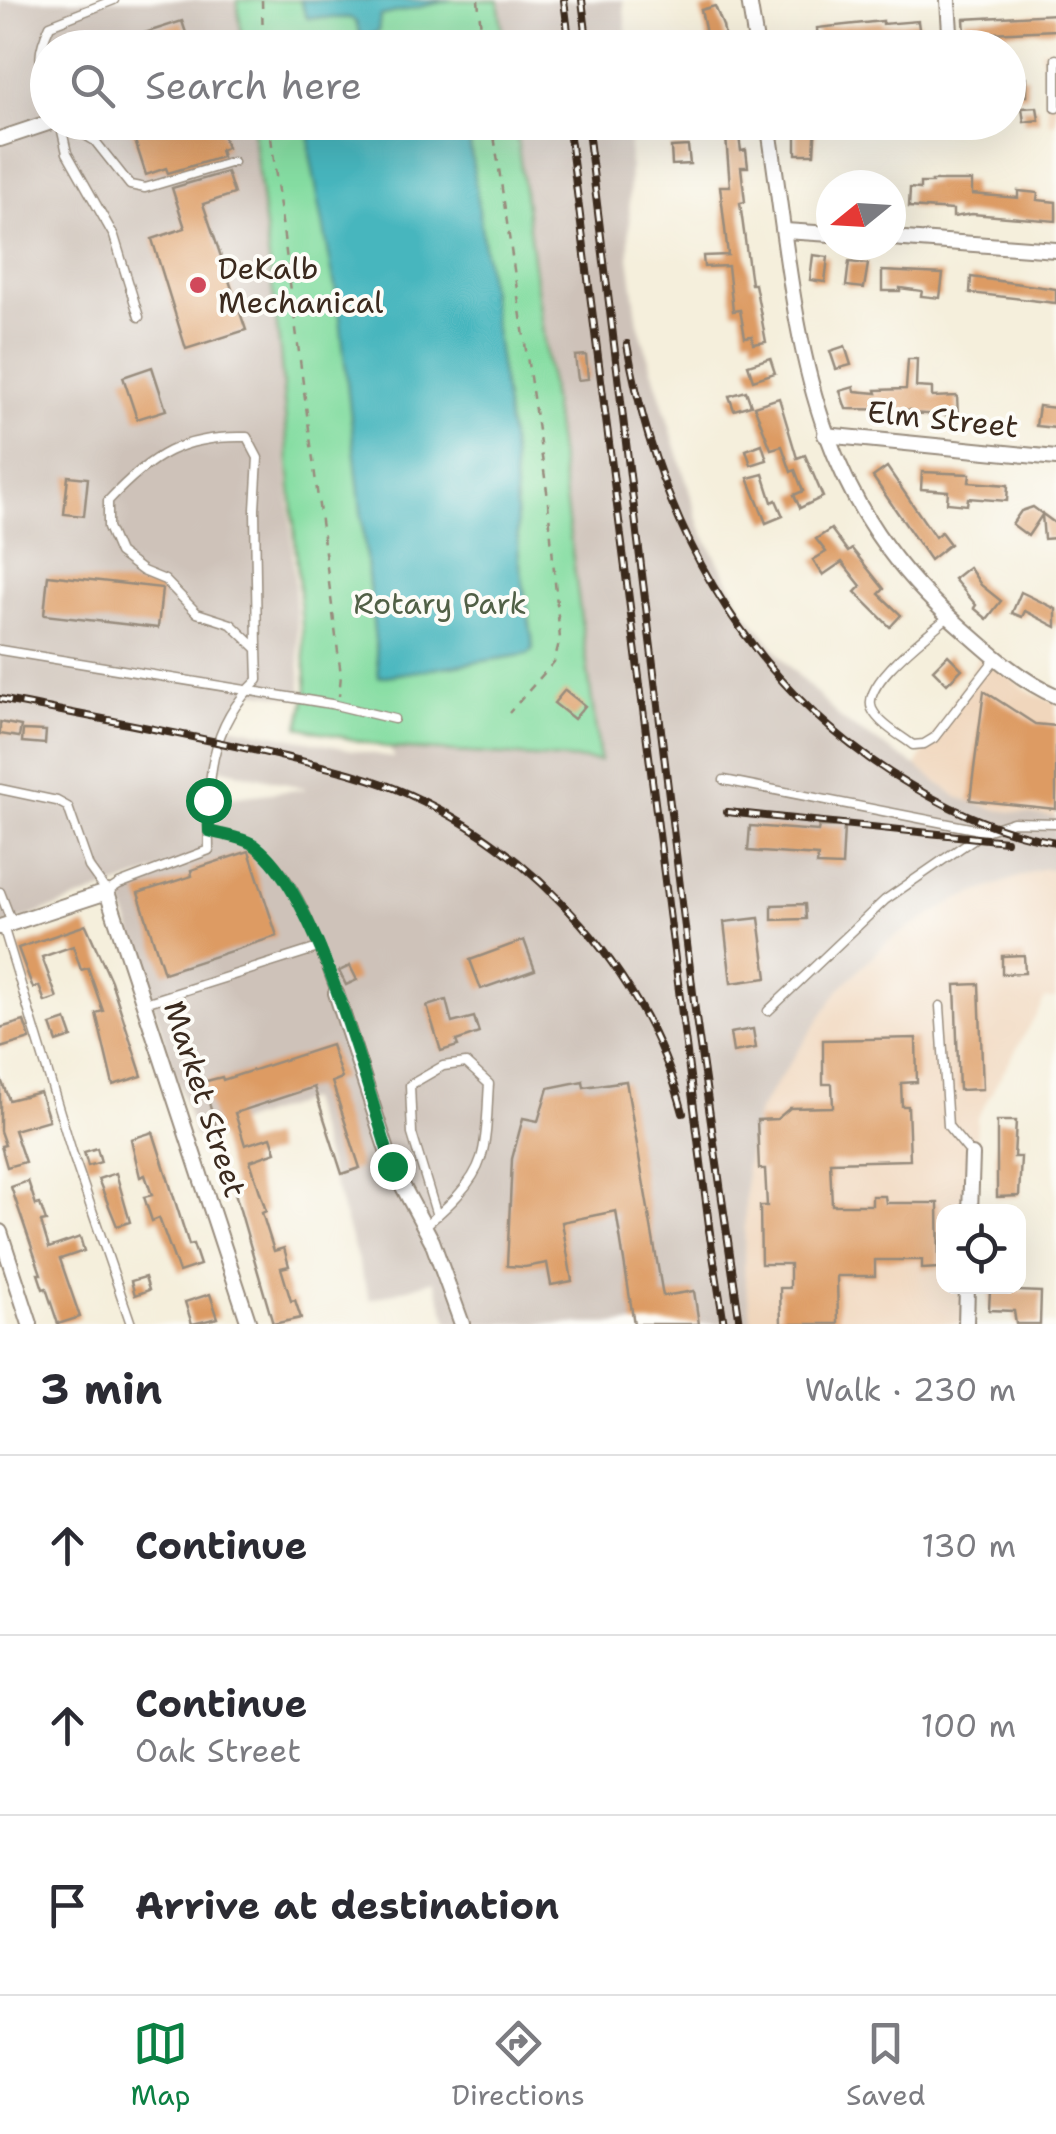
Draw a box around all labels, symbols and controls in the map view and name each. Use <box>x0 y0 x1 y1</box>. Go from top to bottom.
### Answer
search box <box>30 30 1026 140</box>
icon: search <box>65 58 120 113</box>
text: Search here <box>145 60 362 111</box>
north arrow <box>816 170 906 260</box>
place label: DeKalb Mechanical <box>218 248 383 323</box>
marker: DeKalb Mechanical <box>187 274 209 296</box>
street label: Elm Street <box>865 391 1021 447</box>
park label: Rotary Park <box>353 583 527 624</box>
route start <box>186 778 232 824</box>
street label: Market Street <box>154 995 256 1203</box>
route end <box>370 1144 416 1190</box>
map controls <box>936 1204 1026 1294</box>
button: locate <box>936 1204 1026 1294</box>
text: 3 min <box>40 1361 162 1417</box>
text: Walk · 230 m <box>804 1368 1016 1411</box>
icon: ahead <box>40 1518 95 1573</box>
text: Continue <box>135 1520 307 1571</box>
text: 130 m <box>921 1524 1016 1567</box>
text: Continue <box>135 1678 307 1729</box>
icon: ahead <box>40 1698 95 1753</box>
text: 100 m <box>920 1704 1016 1747</box>
text: Oak Street <box>135 1729 301 1772</box>
icon: arrive <box>40 1878 95 1933</box>
text: Arrive at destination <box>135 1880 559 1931</box>
tab: Map <box>131 2016 190 2114</box>
tab: Directions <box>451 2016 585 2114</box>
tab: Saved <box>846 2016 925 2114</box>

